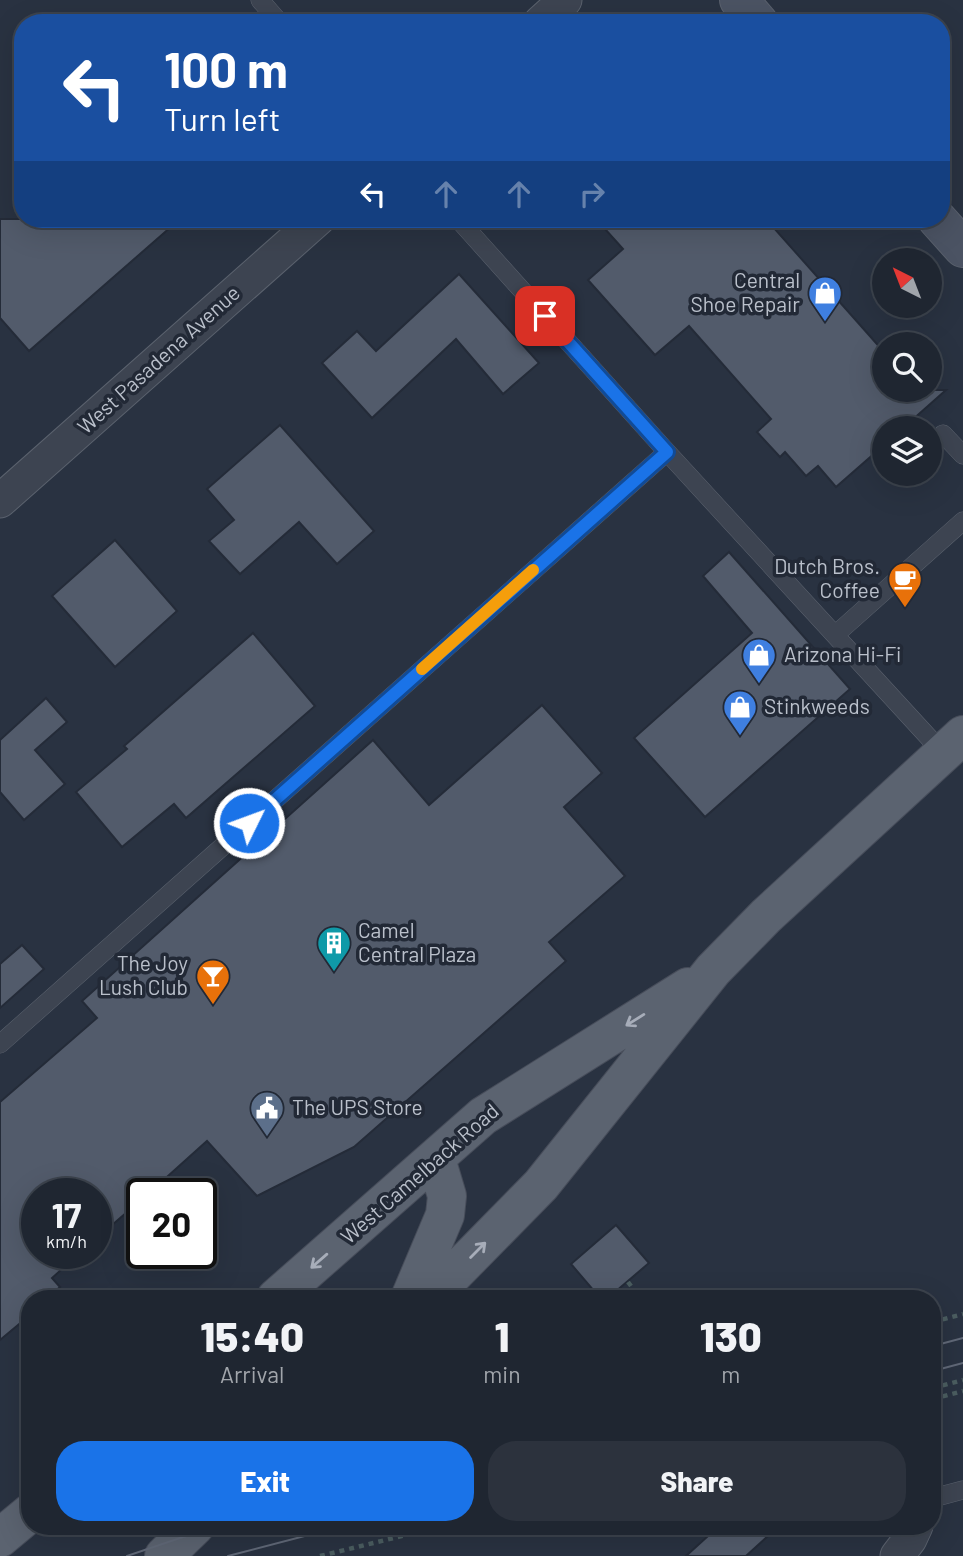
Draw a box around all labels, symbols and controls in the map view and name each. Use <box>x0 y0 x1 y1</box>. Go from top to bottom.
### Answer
text: 100 m <box>164 39 288 98</box>
icon: left <box>49 42 140 133</box>
text: Turn left <box>164 99 281 137</box>
icon: left <box>354 175 392 213</box>
icon: ahead <box>427 175 465 213</box>
icon: ahead <box>500 175 538 213</box>
icon: right <box>573 175 611 213</box>
north arrow <box>872 248 942 318</box>
map controls <box>872 248 942 486</box>
place label: Central Shoe Repair <box>690 267 800 316</box>
shop icon: Central Shoe Repair <box>806 274 844 323</box>
street label: West Pasadena Avenue <box>72 279 244 438</box>
pin <box>515 286 575 346</box>
icon: arrive <box>526 297 564 335</box>
button: search <box>872 332 942 402</box>
button: layers <box>872 416 942 486</box>
place label: Dutch Bros. Coffee <box>774 553 880 602</box>
cafe icon: Dutch Bros. Coffee <box>886 560 924 609</box>
shop icon: Arizona Hi-Fi <box>740 636 778 685</box>
place label: Arizona Hi-Fi <box>784 641 901 666</box>
shop icon: Stinkweeds <box>721 688 759 737</box>
place label: Stinkweeds <box>764 693 870 718</box>
position arrow <box>212 786 286 860</box>
place label: Camel Central Plaza <box>358 917 476 966</box>
building icon: Camel Central Plaza <box>315 924 353 973</box>
place label: The Joy Lush Club <box>99 950 188 999</box>
bar icon: The Joy Lush Club <box>194 957 232 1006</box>
one-way arrow <box>625 1013 645 1027</box>
public building icon: The UPS Store <box>248 1089 286 1138</box>
place label: The UPS Store <box>292 1094 423 1119</box>
street label: West Camelback Road <box>335 1097 503 1248</box>
speed limit sign: 20 <box>126 1178 217 1269</box>
text: 17 <box>52 1193 81 1235</box>
text: km/h <box>46 1230 87 1252</box>
one-way arrow <box>469 1242 486 1259</box>
one-way arrow <box>310 1253 328 1269</box>
text: 15:40 <box>200 1310 304 1360</box>
text: 1 <box>494 1310 509 1360</box>
text: 130 <box>700 1310 762 1360</box>
text: Arrival <box>220 1360 284 1388</box>
text: min <box>483 1360 521 1388</box>
text: m <box>721 1360 740 1388</box>
button: Exit <box>56 1441 474 1521</box>
button: Share <box>488 1441 906 1521</box>

